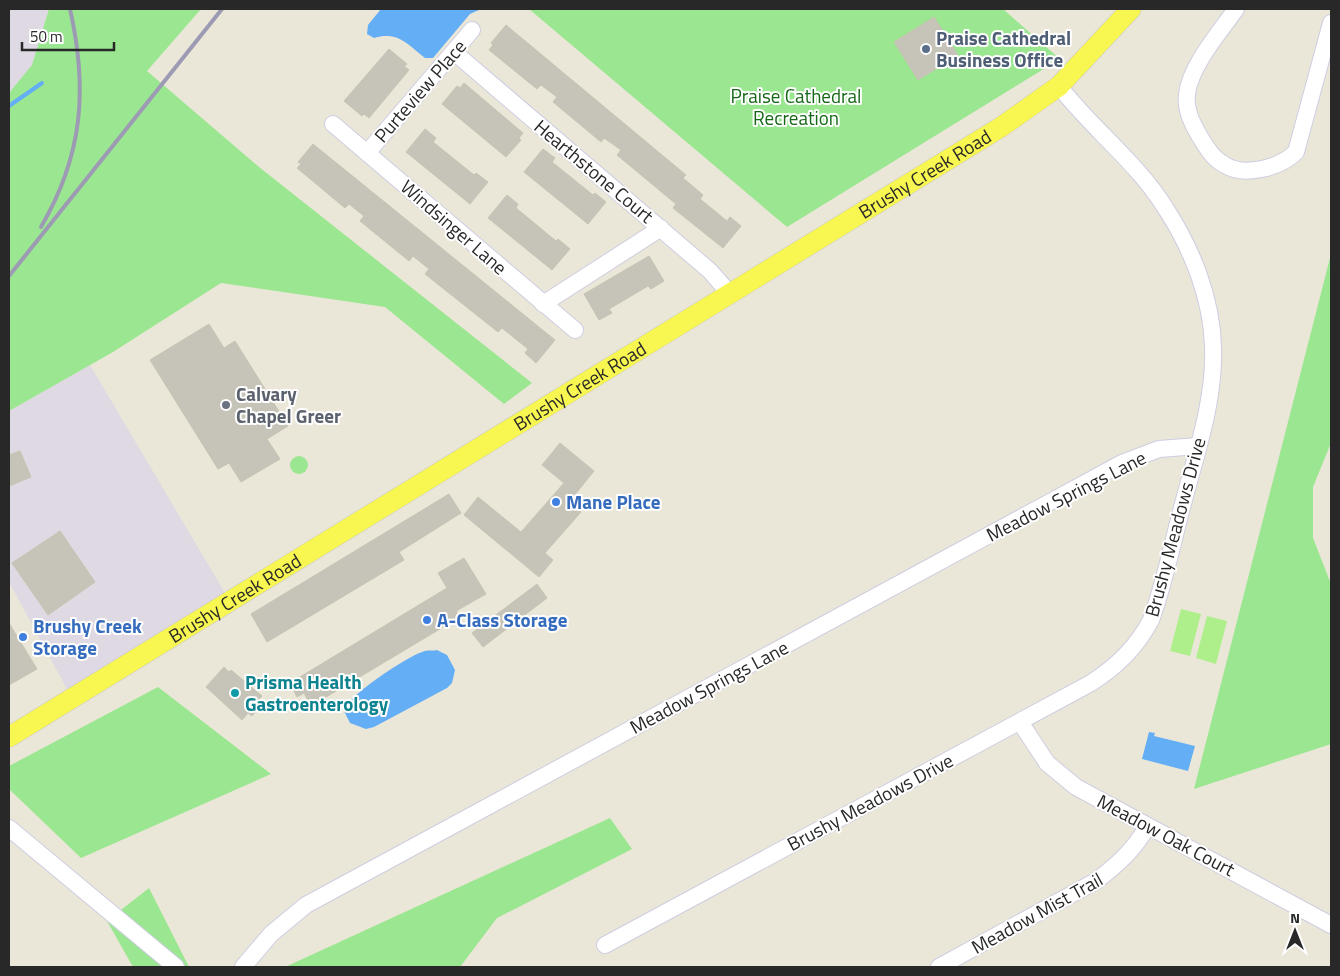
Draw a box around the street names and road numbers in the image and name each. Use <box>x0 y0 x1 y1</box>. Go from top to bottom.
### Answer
street label: Purteview Place <box>367 33 473 149</box>
street label: Hearthstone Court <box>528 112 661 230</box>
street label: Brushy Creek Road <box>853 122 996 225</box>
street label: Windsinger Lane <box>395 172 514 281</box>
street label: Brushy Creek Road <box>508 334 651 438</box>
street label: Brushy Meadows Drive <box>1137 434 1212 620</box>
street label: Meadow Springs Lane <box>981 443 1151 548</box>
street label: Brushy Creek Road <box>163 546 306 650</box>
street label: Meadow Springs Lane <box>624 632 793 741</box>
street label: Brushy Meadows Drive <box>781 745 958 858</box>
street label: Meadow Oak Court <box>1092 786 1241 883</box>
street label: Meadow Mist Trail <box>966 864 1108 961</box>

